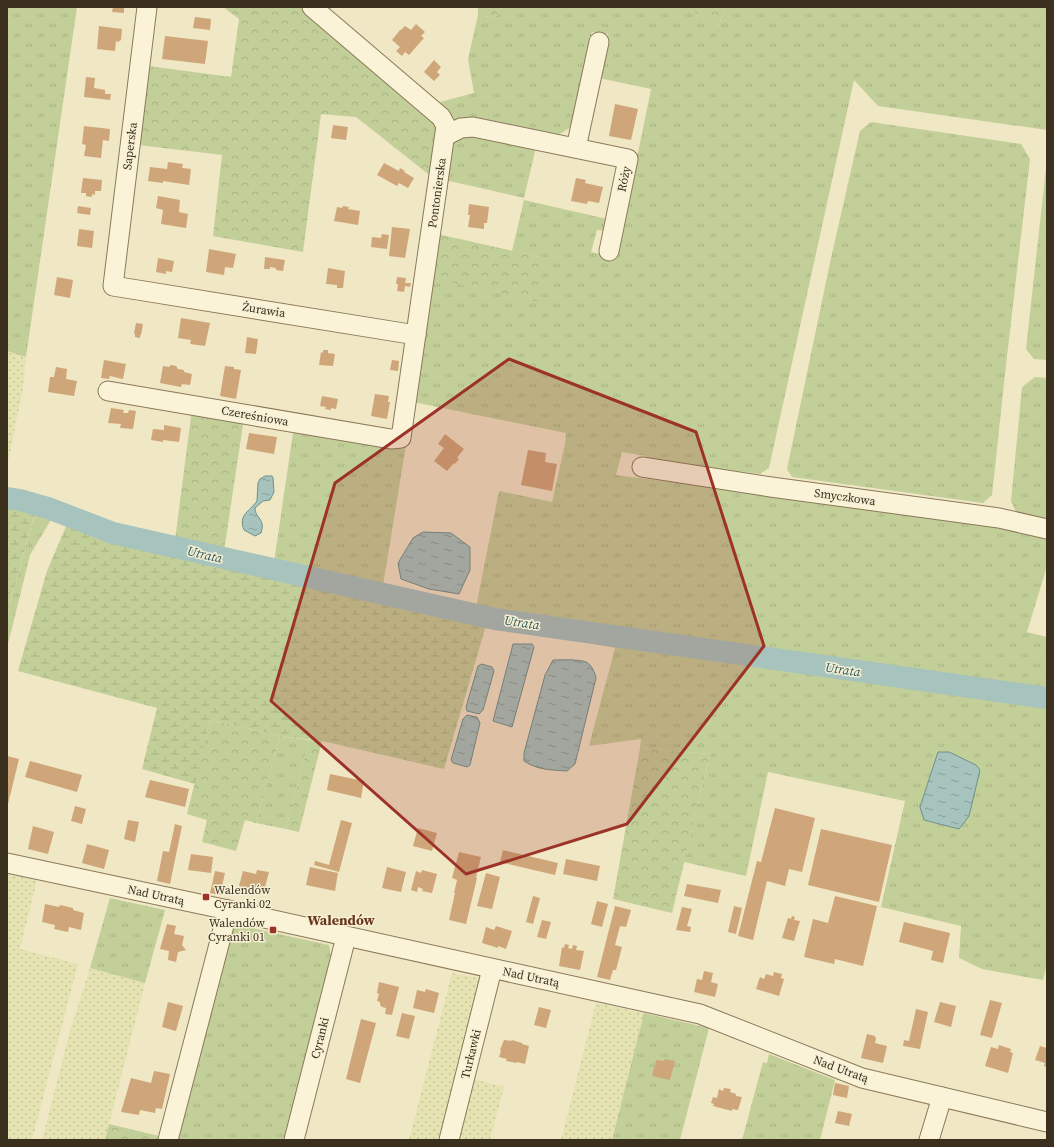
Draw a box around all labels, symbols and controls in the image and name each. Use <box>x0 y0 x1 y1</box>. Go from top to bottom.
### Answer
street label: Saperska <box>119 120 141 171</box>
street label: Pontonierska <box>424 156 450 229</box>
street label: Róży <box>613 164 635 193</box>
street label: Żurawia <box>241 299 287 321</box>
street label: Czereśniowa <box>220 402 291 430</box>
street label: Smyczkowa <box>813 485 878 509</box>
water label: Utrata <box>186 542 224 567</box>
water label: Utrata <box>503 612 541 633</box>
water label: Utrata <box>824 659 862 680</box>
street label: Nad Utratą <box>126 881 187 909</box>
place label: Walendów Cyranki 02 <box>214 882 271 912</box>
marker: Walendów Cyranki 02 <box>201 892 211 902</box>
district label: Walendów <box>307 910 375 930</box>
place label: Walendów Cyranki 01 <box>208 915 266 945</box>
marker: Walendów Cyranki 01 <box>268 925 278 935</box>
street label: Nad Utratą <box>501 963 562 991</box>
street label: Cyranki <box>307 1015 333 1060</box>
street label: Turkawki <box>457 1027 485 1080</box>
street label: Nad Utratą <box>811 1052 872 1087</box>

